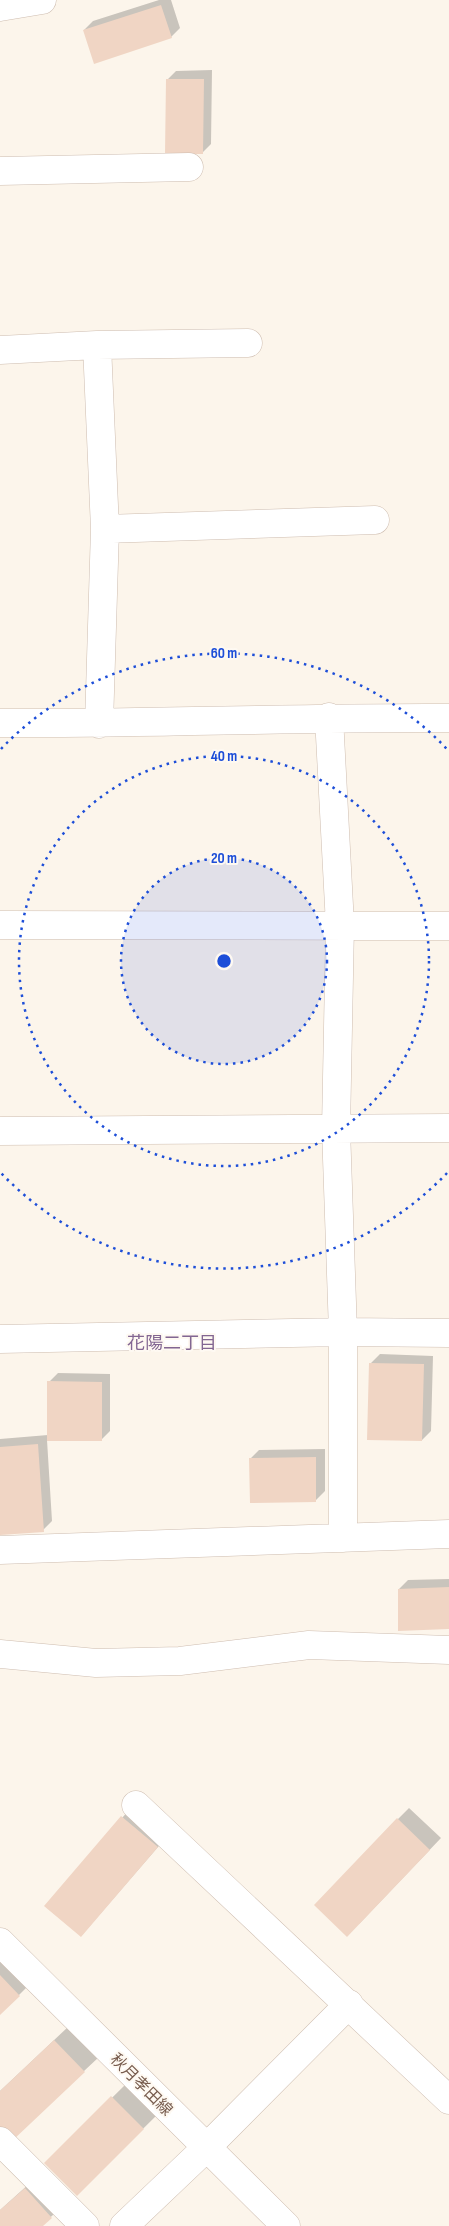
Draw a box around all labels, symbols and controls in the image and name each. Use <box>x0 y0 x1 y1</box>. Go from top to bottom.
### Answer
text: 60 m <box>211 644 237 663</box>
text: 40 m <box>211 747 237 766</box>
text: 20 m <box>211 849 237 868</box>
centre of rings <box>215 952 233 970</box>
district label: 花陽二丁目 <box>127 1333 217 1354</box>
street label: 秋月孝田線 <box>106 2050 176 2120</box>

